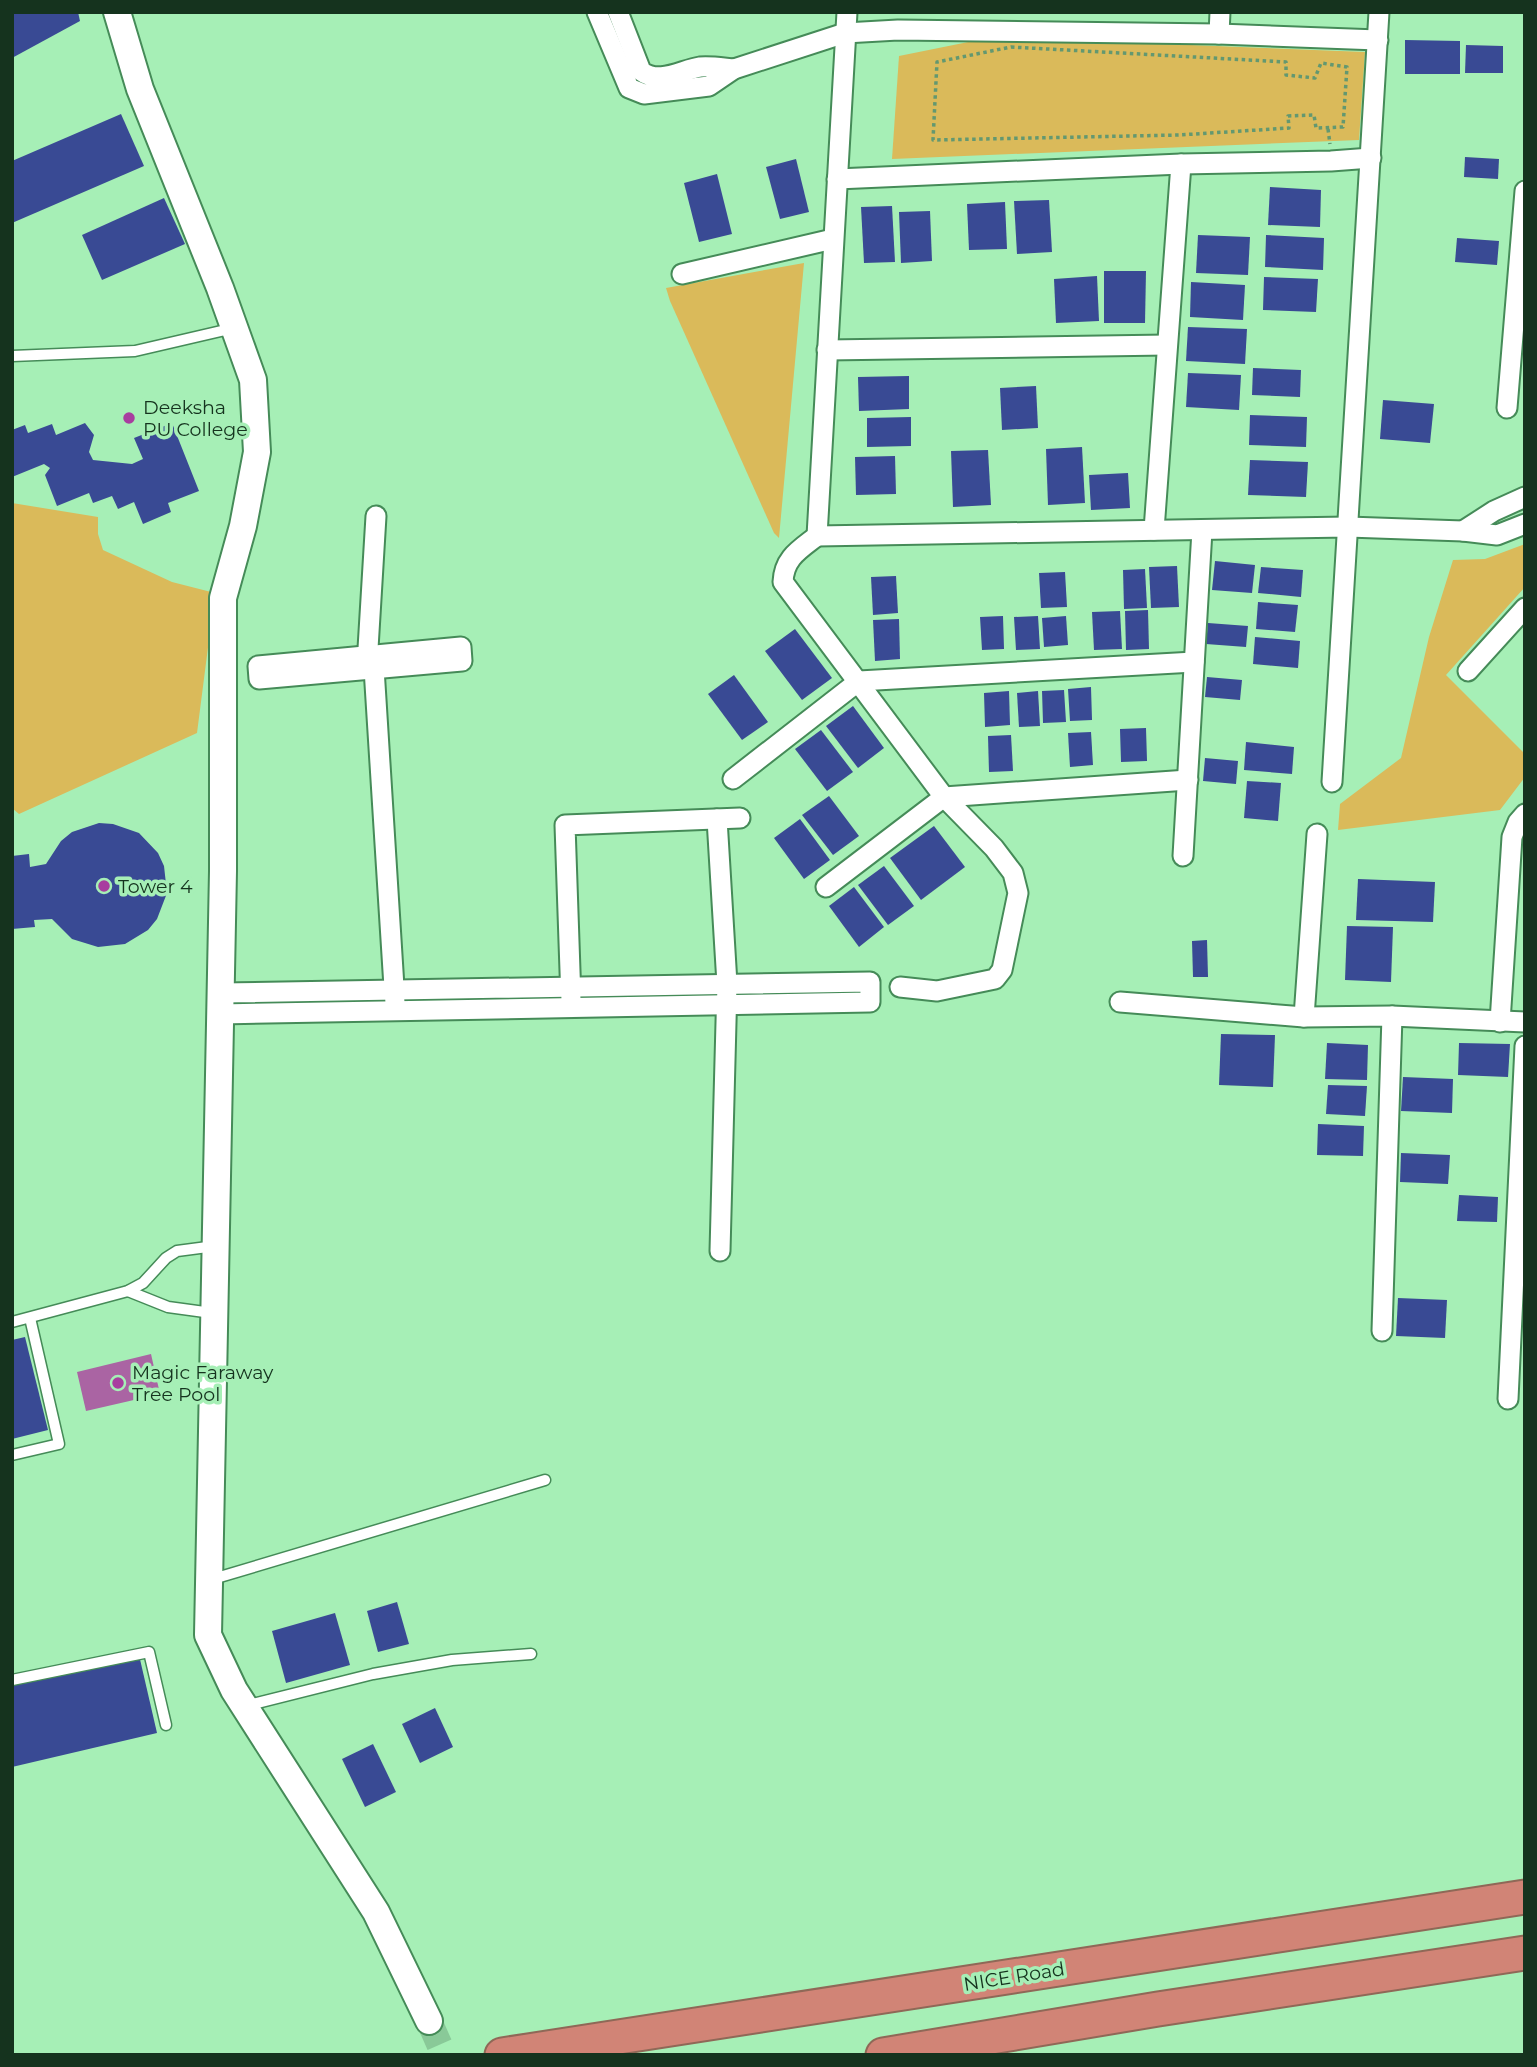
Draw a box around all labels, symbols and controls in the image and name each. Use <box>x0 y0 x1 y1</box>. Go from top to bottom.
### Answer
place label: Deeksha PU College <box>143 396 248 441</box>
marker: Deeksha PU College <box>121 410 137 426</box>
place label: Tower 4 <box>118 875 193 898</box>
marker: Tower 4 <box>96 878 112 894</box>
place label: Magic Faraway Tree Pool <box>132 1361 274 1406</box>
marker: Magic Faraway Tree Pool <box>110 1375 126 1391</box>
street label: NICE Road <box>962 1957 1066 1996</box>

